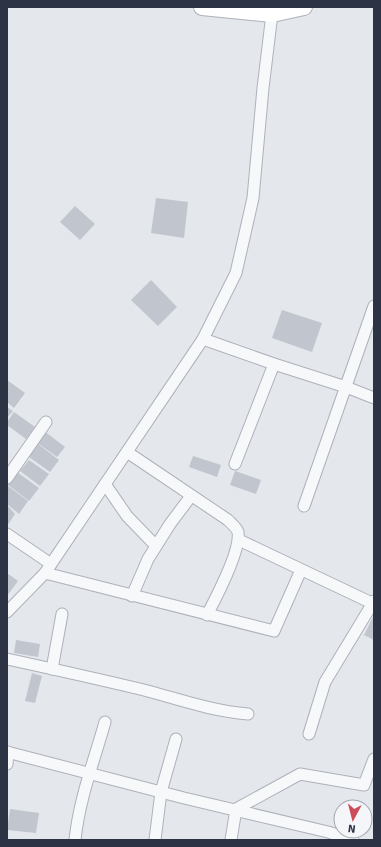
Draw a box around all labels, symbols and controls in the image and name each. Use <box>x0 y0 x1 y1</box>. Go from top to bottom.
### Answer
north arrow <box>333 799 373 839</box>
text: N <box>347 822 356 835</box>

